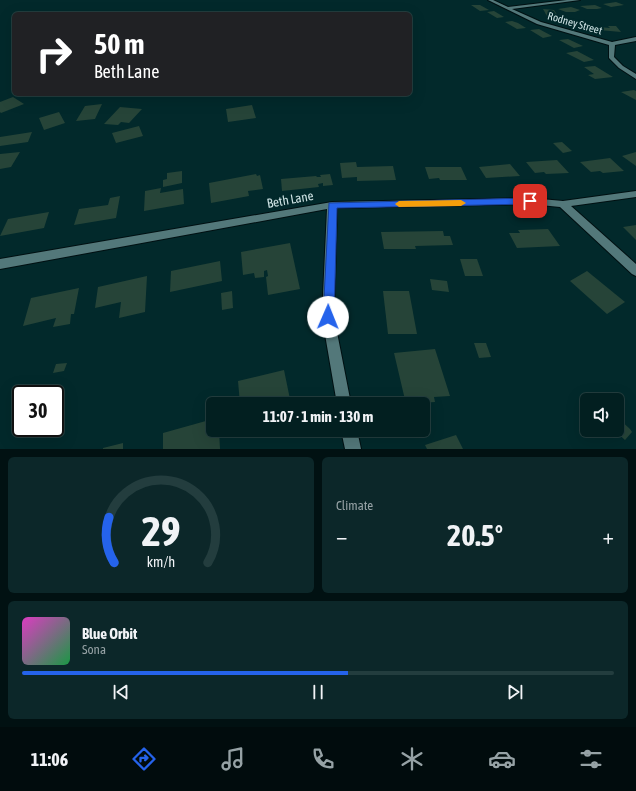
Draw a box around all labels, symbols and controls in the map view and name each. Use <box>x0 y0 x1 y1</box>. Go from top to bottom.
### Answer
street label: Rodney Street <box>546 9 604 37</box>
icon: right <box>28 28 80 80</box>
text: 50 m <box>94 28 144 60</box>
text: Beth Lane <box>94 61 159 82</box>
pin <box>513 184 547 218</box>
street label: Beth Lane <box>266 188 315 211</box>
icon: arrive <box>519 190 541 212</box>
position arrow <box>307 296 349 338</box>
speed limit sign: 30 <box>12 385 64 437</box>
map controls <box>580 393 624 437</box>
button: sound <box>580 393 624 437</box>
text: 11:07 · 1 min · 130 m <box>263 408 373 425</box>
text: Climate <box>336 498 373 513</box>
text: 29 <box>141 507 181 555</box>
text: 20.5° <box>447 518 503 552</box>
text: − <box>336 523 347 549</box>
text: + <box>603 523 614 549</box>
text: km/h <box>147 554 175 570</box>
text: Blue Orbit <box>82 625 137 642</box>
text: Sona <box>82 642 106 657</box>
icon: previous <box>110 681 132 703</box>
icon: pause <box>307 681 329 703</box>
icon: next <box>504 681 526 703</box>
icon: directions <box>130 745 158 773</box>
icon: music <box>219 745 247 773</box>
icon: phone <box>309 745 337 773</box>
icon: climate <box>398 745 426 773</box>
icon: car <box>488 745 516 773</box>
icon: filters <box>577 745 605 773</box>
text: 11:06 <box>31 749 68 770</box>

